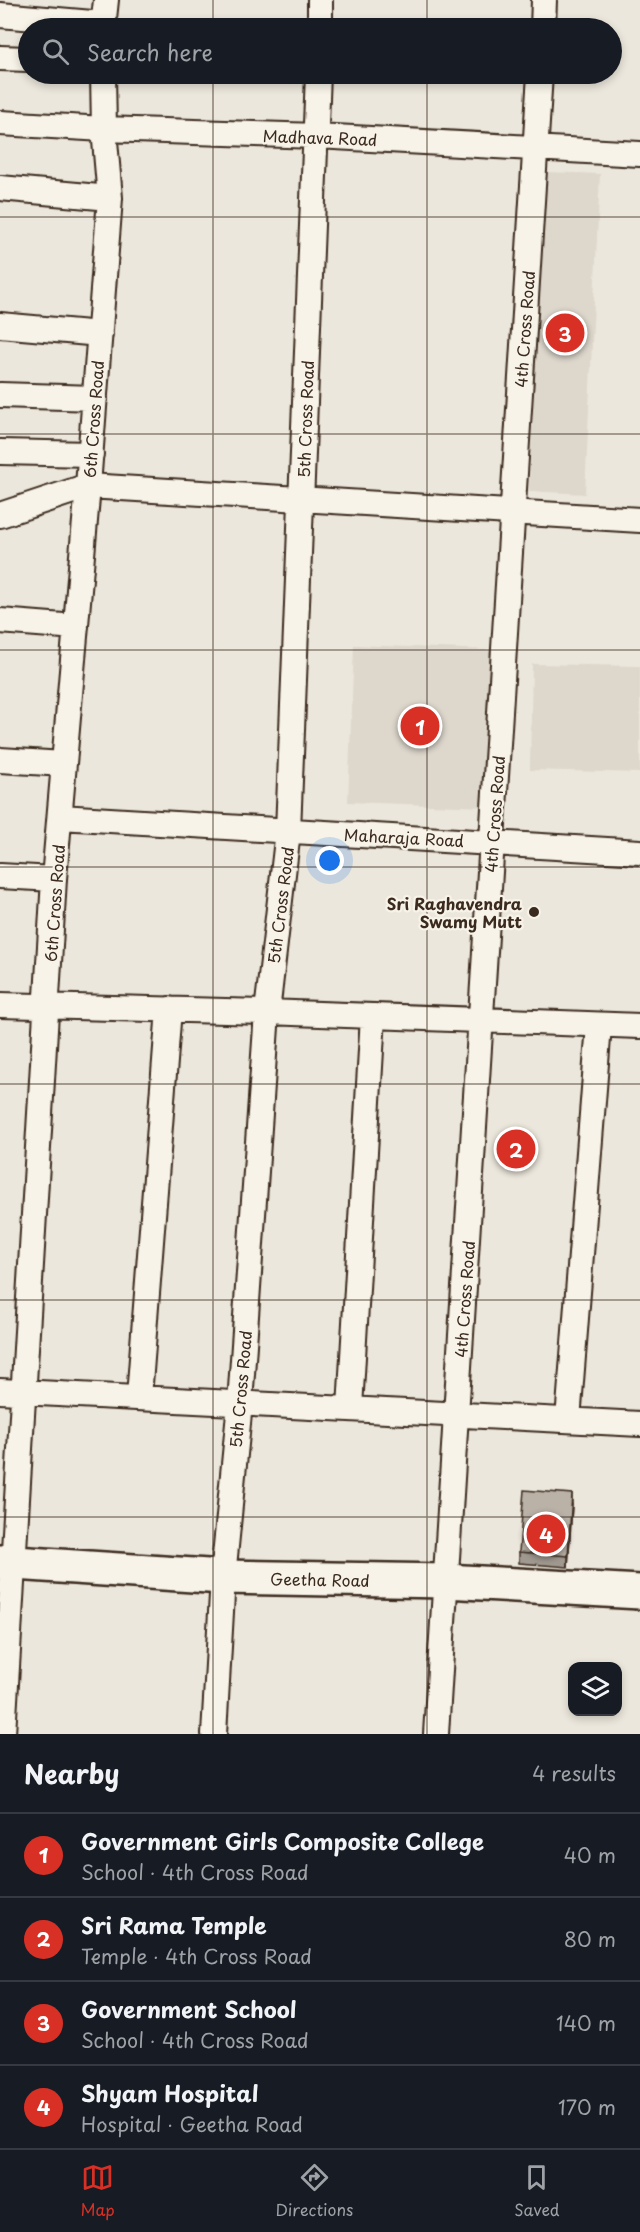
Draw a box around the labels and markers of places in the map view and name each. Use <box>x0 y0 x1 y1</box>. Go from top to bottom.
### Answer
pin: 3 <box>546 310 584 356</box>
pin: 1 <box>400 704 440 748</box>
place label: Sri Raghavendra Swamy Mutt <box>387 891 522 933</box>
marker: Sri Raghavendra Swamy Mutt <box>527 905 541 919</box>
pin: 2 <box>496 1126 536 1172</box>
pin: 4 <box>526 1512 566 1556</box>

